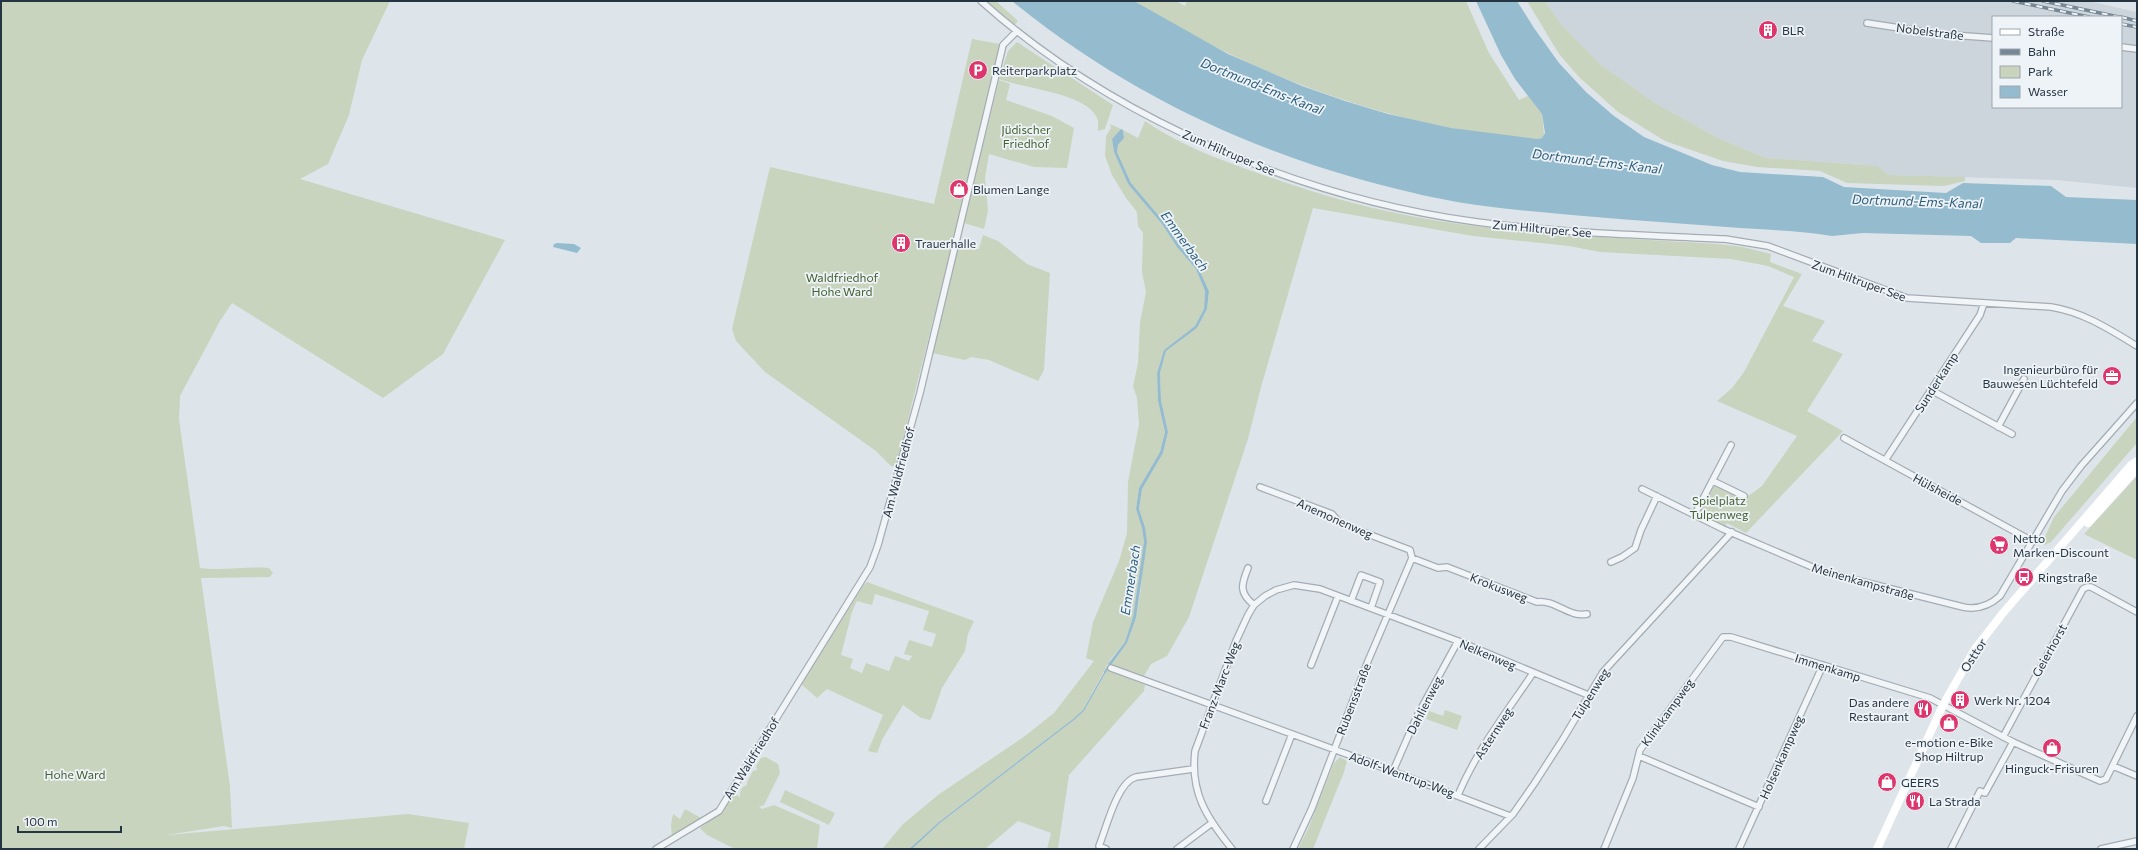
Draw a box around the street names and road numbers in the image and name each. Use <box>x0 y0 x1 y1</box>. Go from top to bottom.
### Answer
street label: Nobelstraße <box>1896 20 1964 42</box>
street label: Zum Hiltruper See <box>1181 126 1277 178</box>
street label: Zum Hiltruper See <box>1492 217 1592 239</box>
street label: Zum Hiltruper See <box>1810 256 1908 304</box>
street label: Sunderkamp <box>1911 349 1961 415</box>
street label: Am Waldfriedhof <box>879 425 917 519</box>
street label: Hülsheide <box>1911 470 1965 508</box>
street label: Anemonenweg <box>1295 495 1375 541</box>
street label: Meinenkampstraße <box>1810 560 1916 602</box>
street label: Krokusweg <box>1468 570 1530 605</box>
street label: Geierhorst <box>2029 621 2069 679</box>
street label: Nelkenweg <box>1458 636 1519 672</box>
street label: Osttor <box>1957 636 1989 674</box>
street label: Franz-Marc-Weg <box>1196 639 1242 731</box>
street label: Immenkamp <box>1794 650 1862 684</box>
street label: Rubensstraße <box>1333 661 1373 737</box>
street label: Tulpenweg <box>1568 665 1612 723</box>
street label: Dahlienweg <box>1403 673 1445 736</box>
street label: Klinkkampweg <box>1638 675 1696 748</box>
street label: Asternweg <box>1471 704 1515 761</box>
street label: Holsenkampweg <box>1756 712 1806 801</box>
street label: Am Waldfriedhof <box>720 714 782 801</box>
street label: Adolf-Wentrup-Weg <box>1348 748 1457 800</box>

